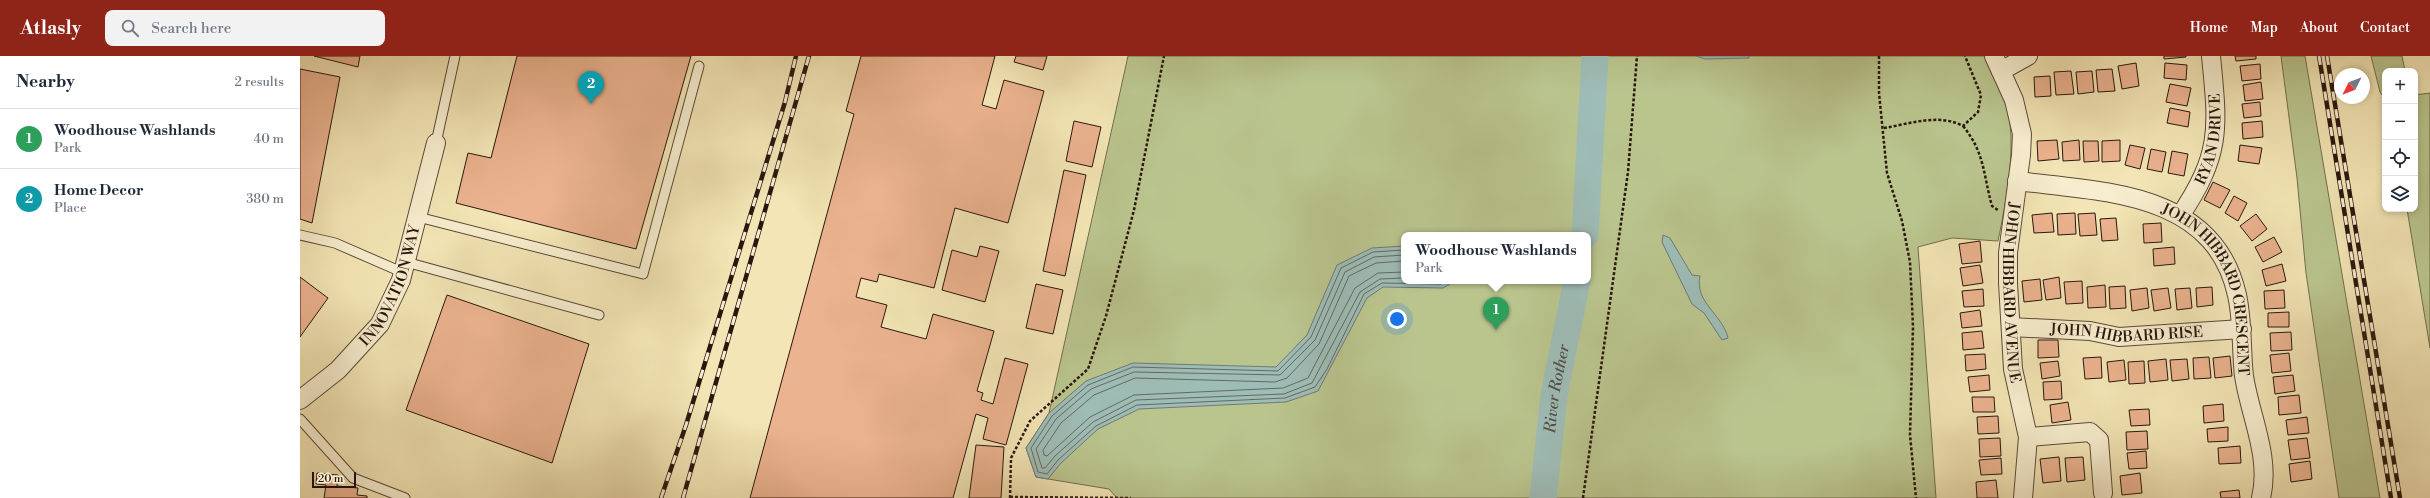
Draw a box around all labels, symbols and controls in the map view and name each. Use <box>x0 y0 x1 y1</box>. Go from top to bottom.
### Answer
search box <box>105 10 385 46</box>
text: Atlasly <box>20 16 81 40</box>
icon: search <box>119 17 141 39</box>
text: Search here <box>151 19 231 38</box>
text: Home <box>2190 19 2228 37</box>
text: Map <box>2250 19 2278 37</box>
text: About <box>2300 19 2338 37</box>
text: Contact <box>2360 19 2410 37</box>
north arrow <box>2334 68 2370 104</box>
map controls <box>2382 68 2418 212</box>
button: + <box>2382 68 2418 104</box>
text: Nearby <box>16 71 75 93</box>
pin: 2 <box>578 71 604 104</box>
text: 2 results <box>235 74 284 90</box>
street label: RYAN DRIVE <box>2191 93 2225 188</box>
button: − <box>2382 104 2418 140</box>
text: Woodhouse Washlands <box>54 121 215 140</box>
text: 1 <box>26 131 32 147</box>
text: 40 m <box>254 131 284 147</box>
text: Park <box>54 140 81 156</box>
button: locate <box>2382 140 2418 176</box>
button: layers <box>2382 176 2418 212</box>
text: Home Decor <box>54 181 144 200</box>
text: 2 <box>25 191 33 207</box>
text: 380 m <box>246 191 284 207</box>
street label: JOHN HIBBARD CRESCENT <box>2158 199 2253 377</box>
text: Place <box>54 200 86 216</box>
street label: JOHN HIBBARD AVENUE <box>1999 201 2025 385</box>
street label: INNOVATION WAY <box>355 222 424 350</box>
popup <box>1401 232 1591 284</box>
text: Woodhouse Washlands <box>1415 241 1577 260</box>
text: Park <box>1415 260 1442 276</box>
pin: 1 <box>1483 297 1509 330</box>
your location <box>1387 309 1407 329</box>
street label: JOHN HIBBARD RISE <box>2049 319 2204 347</box>
water label: River Rother <box>1540 342 1574 435</box>
scale bar <box>312 470 356 489</box>
text: 20 m <box>318 472 343 486</box>

